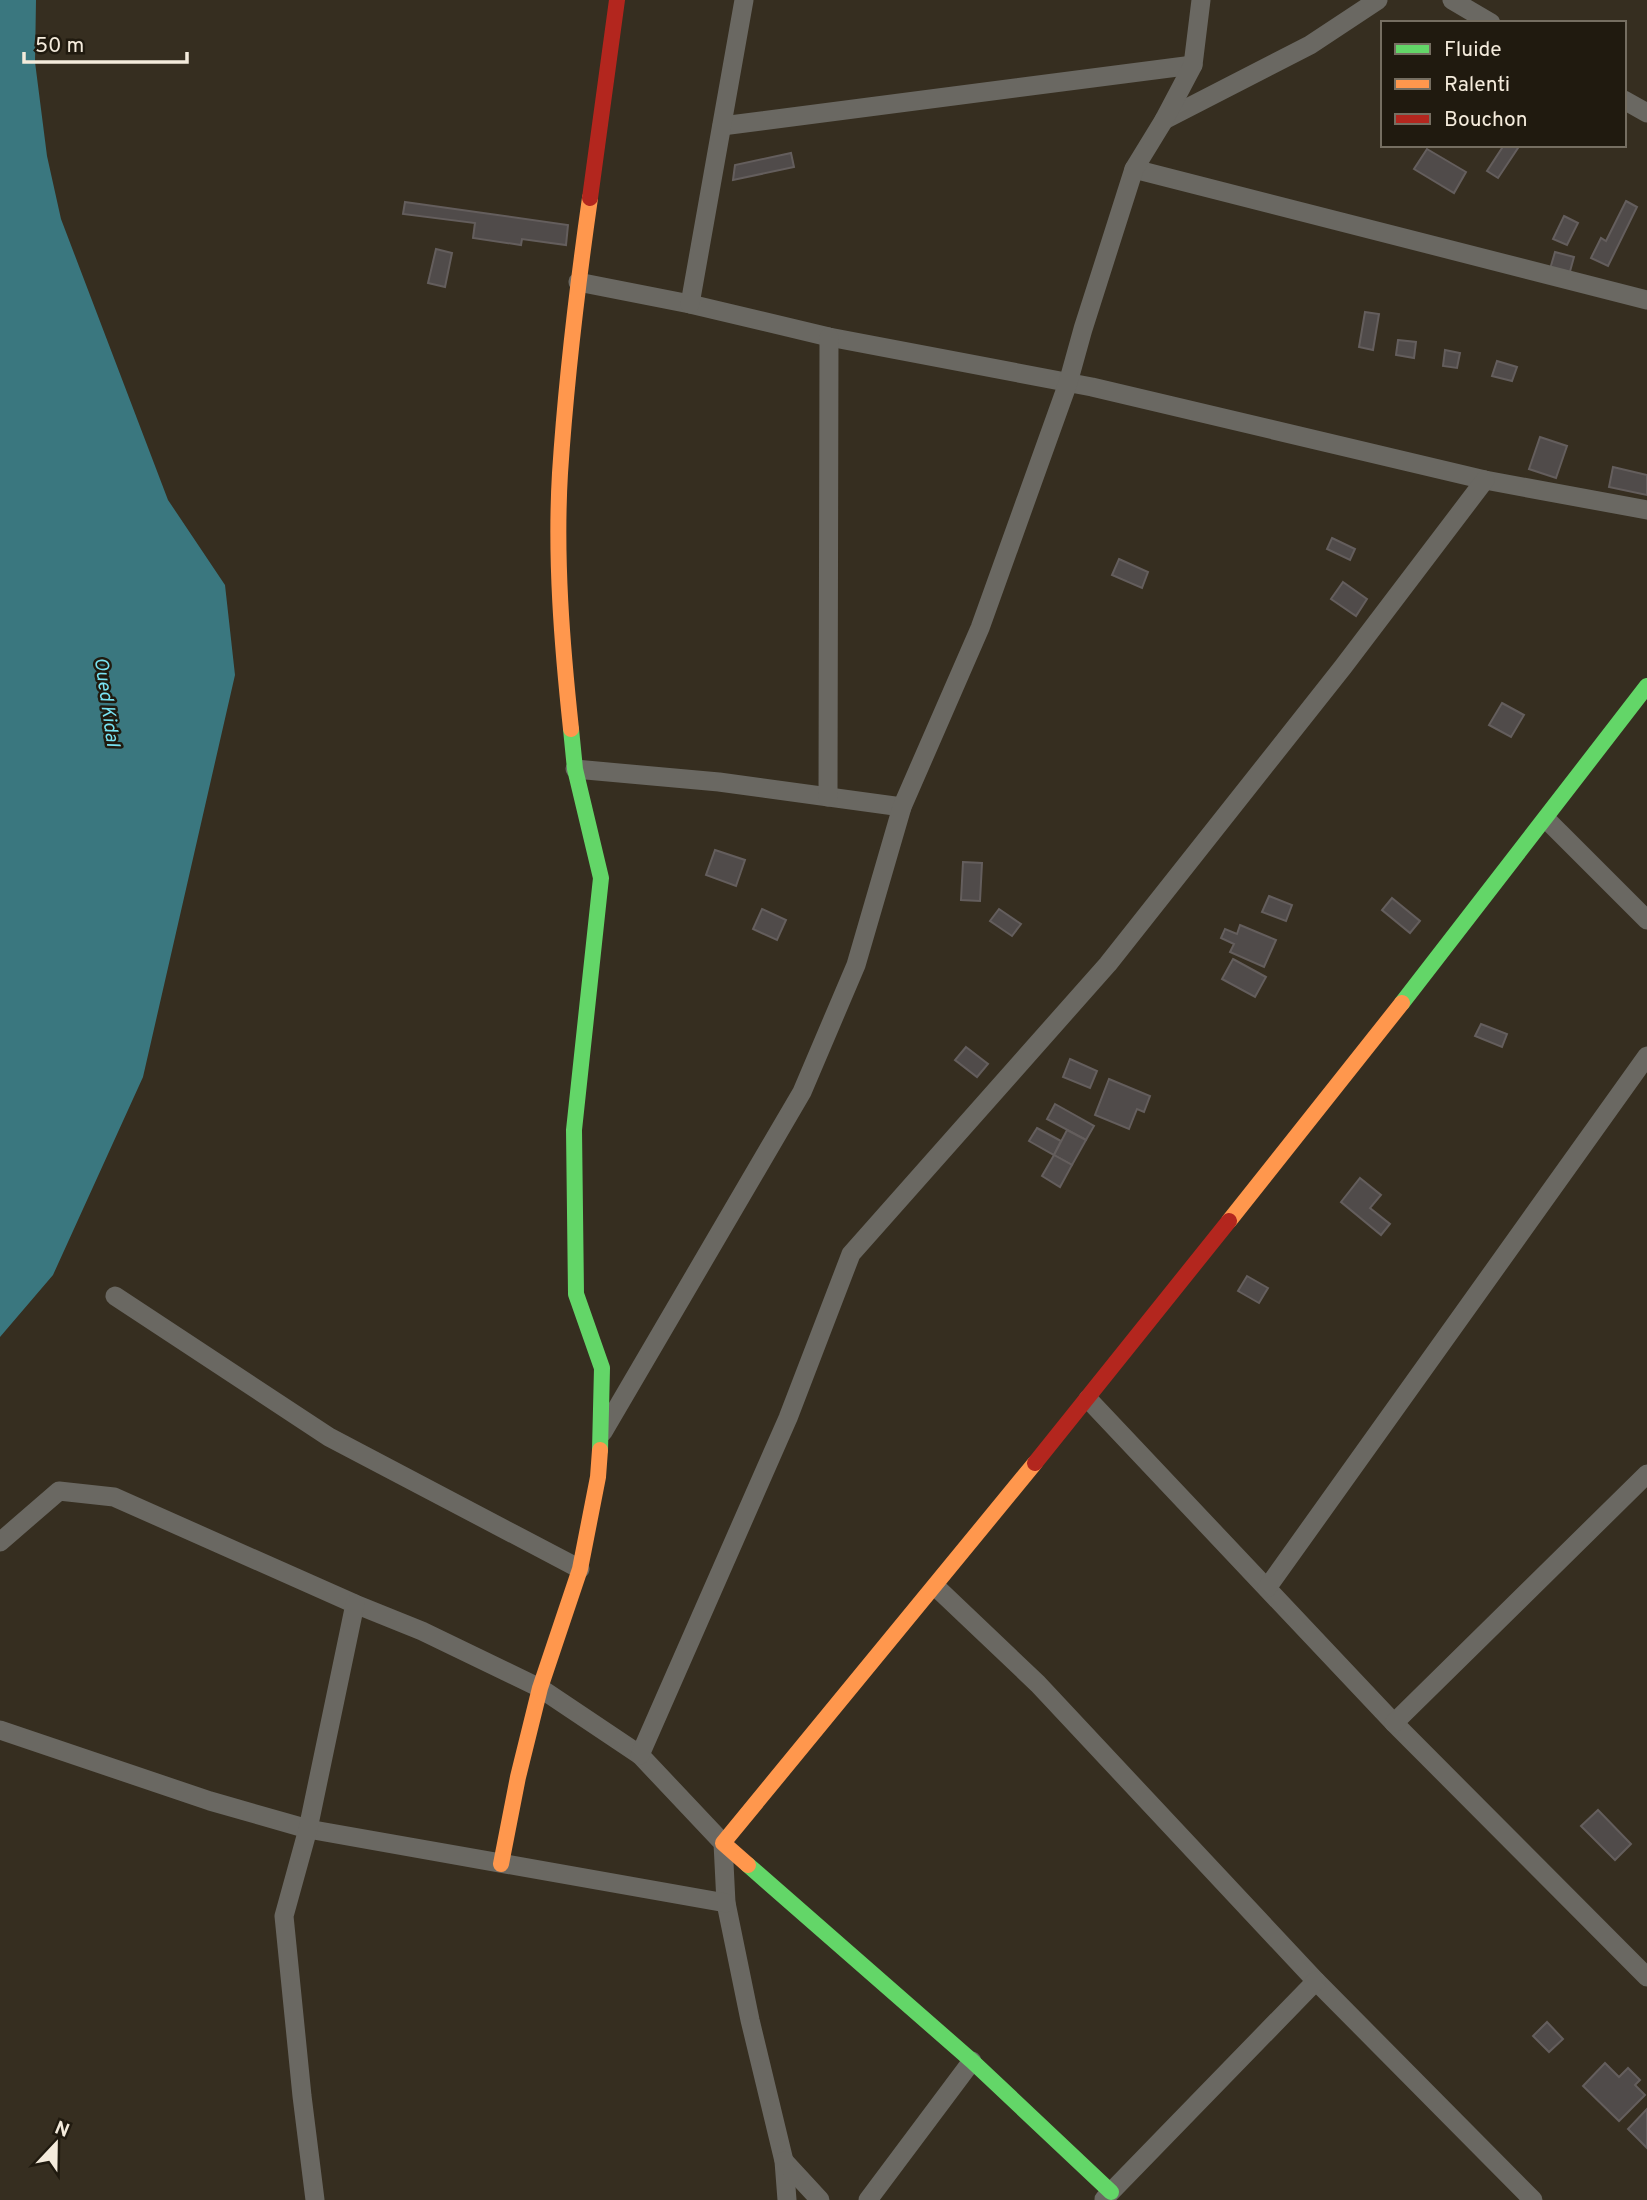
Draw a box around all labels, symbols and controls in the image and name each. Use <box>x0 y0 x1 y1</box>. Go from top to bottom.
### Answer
scale bar <box>24 21 187 65</box>
legend <box>1381 21 1626 147</box>
text: 50 m <box>35 33 84 60</box>
text: Fluide <box>1444 37 1502 64</box>
text: Ralenti <box>1444 72 1510 99</box>
text: Bouchon <box>1444 107 1527 134</box>
water label: Oued Kidal <box>88 656 124 749</box>
north arrow <box>21 2109 91 2179</box>
text: N <box>51 2116 72 2144</box>

